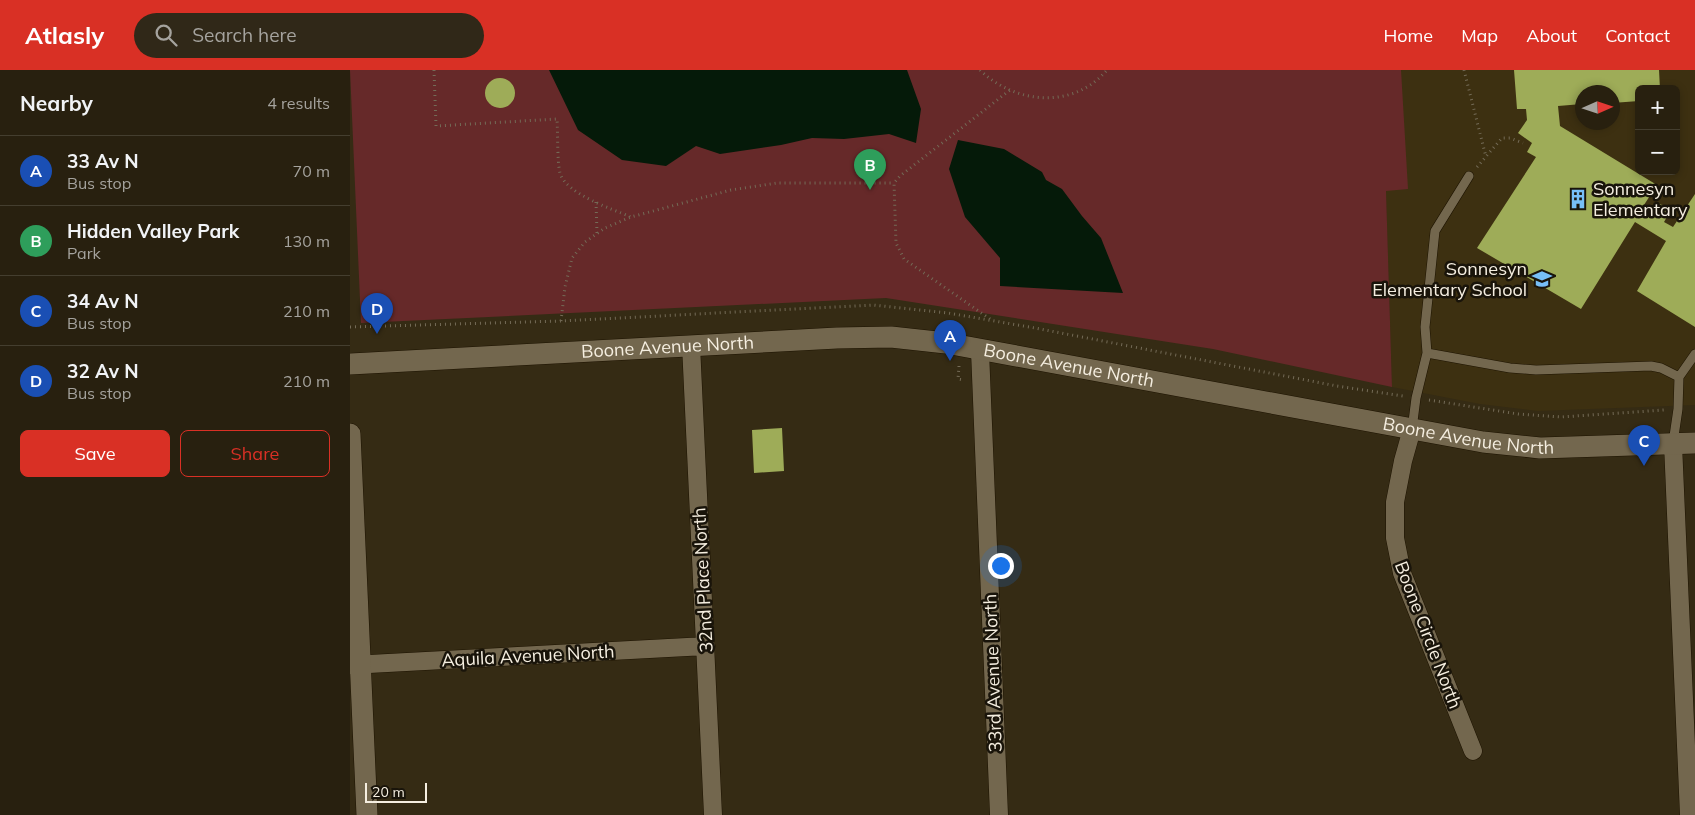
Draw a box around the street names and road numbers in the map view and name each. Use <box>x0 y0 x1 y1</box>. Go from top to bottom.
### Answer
street label: Boone Avenue North <box>581 330 754 363</box>
street label: Boone Avenue North <box>982 338 1156 392</box>
street label: Boone Avenue North <box>1381 412 1554 459</box>
street label: 32nd Place North <box>687 507 718 653</box>
street label: Boone Circle North <box>1390 558 1467 712</box>
street label: 33rd Avenue North <box>978 593 1007 753</box>
street label: Aquila Avenue North <box>441 639 615 672</box>

